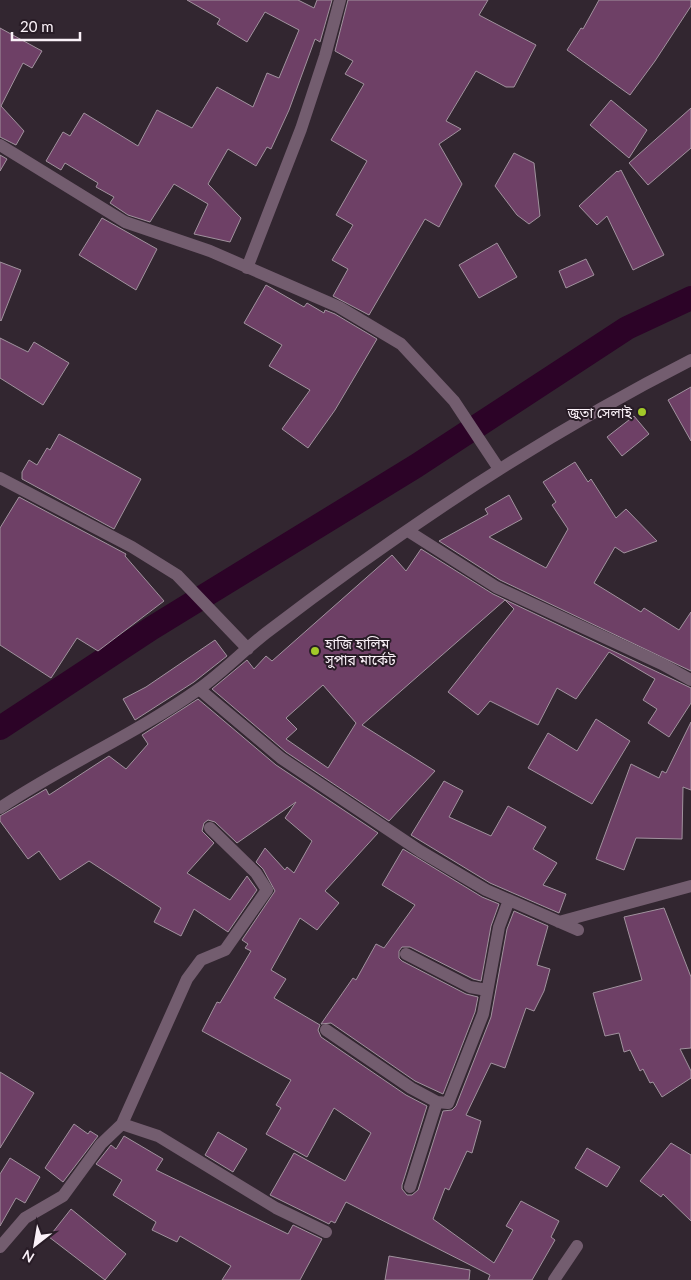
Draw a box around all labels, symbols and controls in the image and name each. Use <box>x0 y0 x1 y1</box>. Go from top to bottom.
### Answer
scale bar <box>12 10 80 42</box>
text: 20 m <box>20 17 54 35</box>
place label: জুতা সেলাই <box>567 404 633 421</box>
marker: জুতা সেলাই <box>636 406 648 418</box>
place label: হাজি হালিম সুপার মার্কেট <box>324 635 396 669</box>
marker: হাজি হালিম সুপার মার্কেট <box>309 645 321 657</box>
north arrow <box>10 1220 60 1270</box>
text: N <box>19 1247 37 1267</box>

